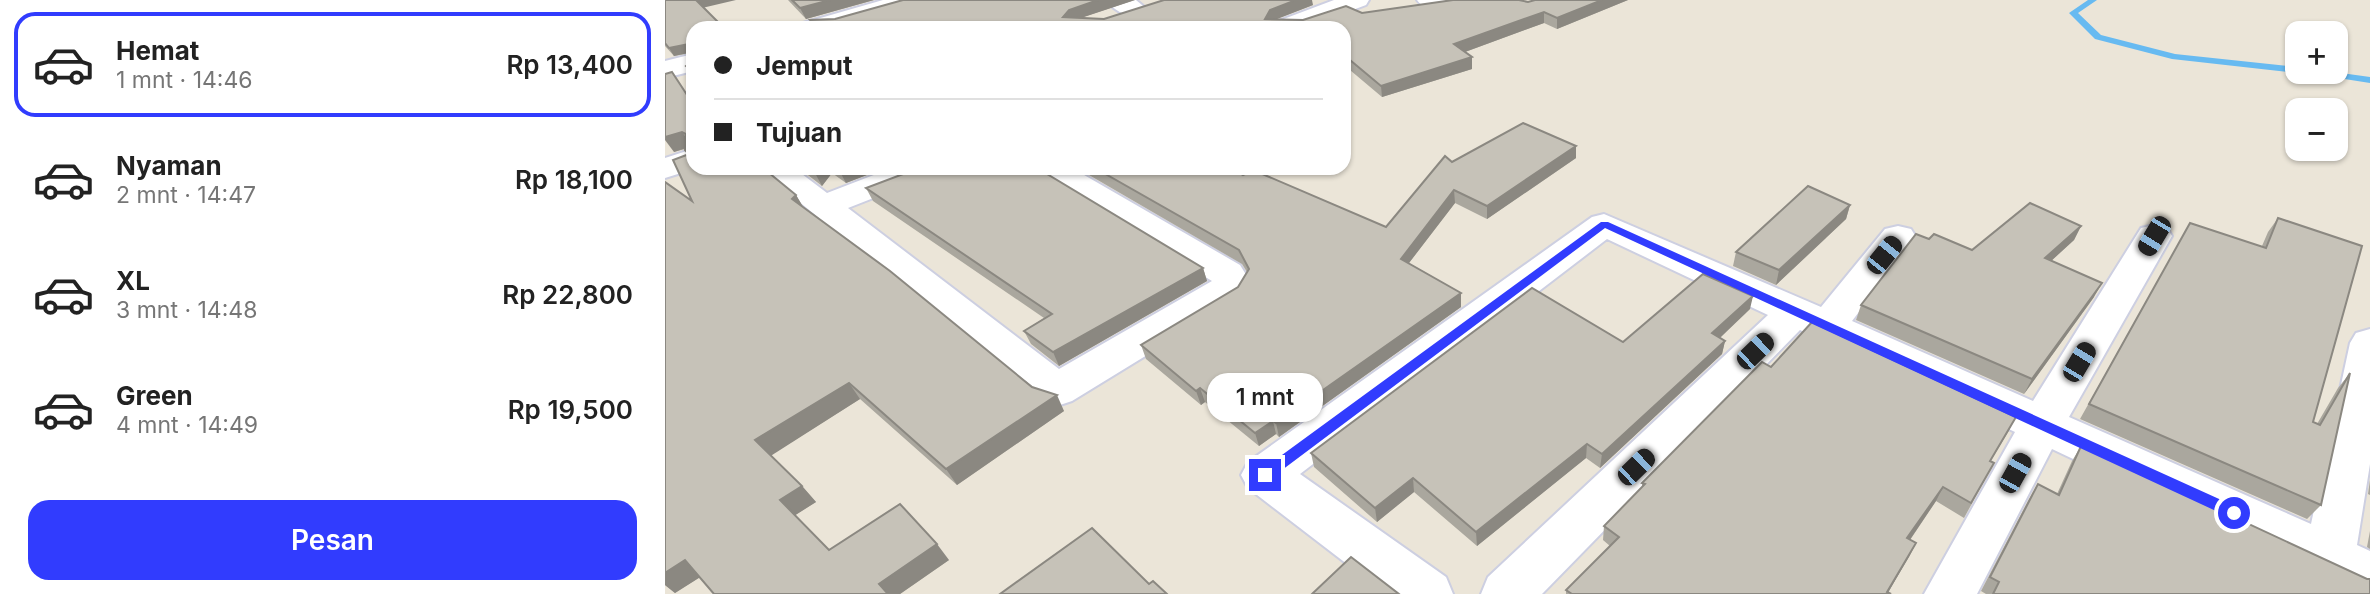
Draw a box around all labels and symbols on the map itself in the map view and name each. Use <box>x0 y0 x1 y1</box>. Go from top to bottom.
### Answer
car <box>2135 213 2174 259</box>
car <box>1863 232 1906 278</box>
car <box>1733 329 1778 373</box>
car <box>2060 339 2099 385</box>
callout: 1 mnt <box>1207 374 1323 422</box>
car <box>1614 445 1659 489</box>
car <box>1996 450 2035 496</box>
route end <box>1249 459 1281 491</box>
route start <box>2218 497 2250 529</box>

